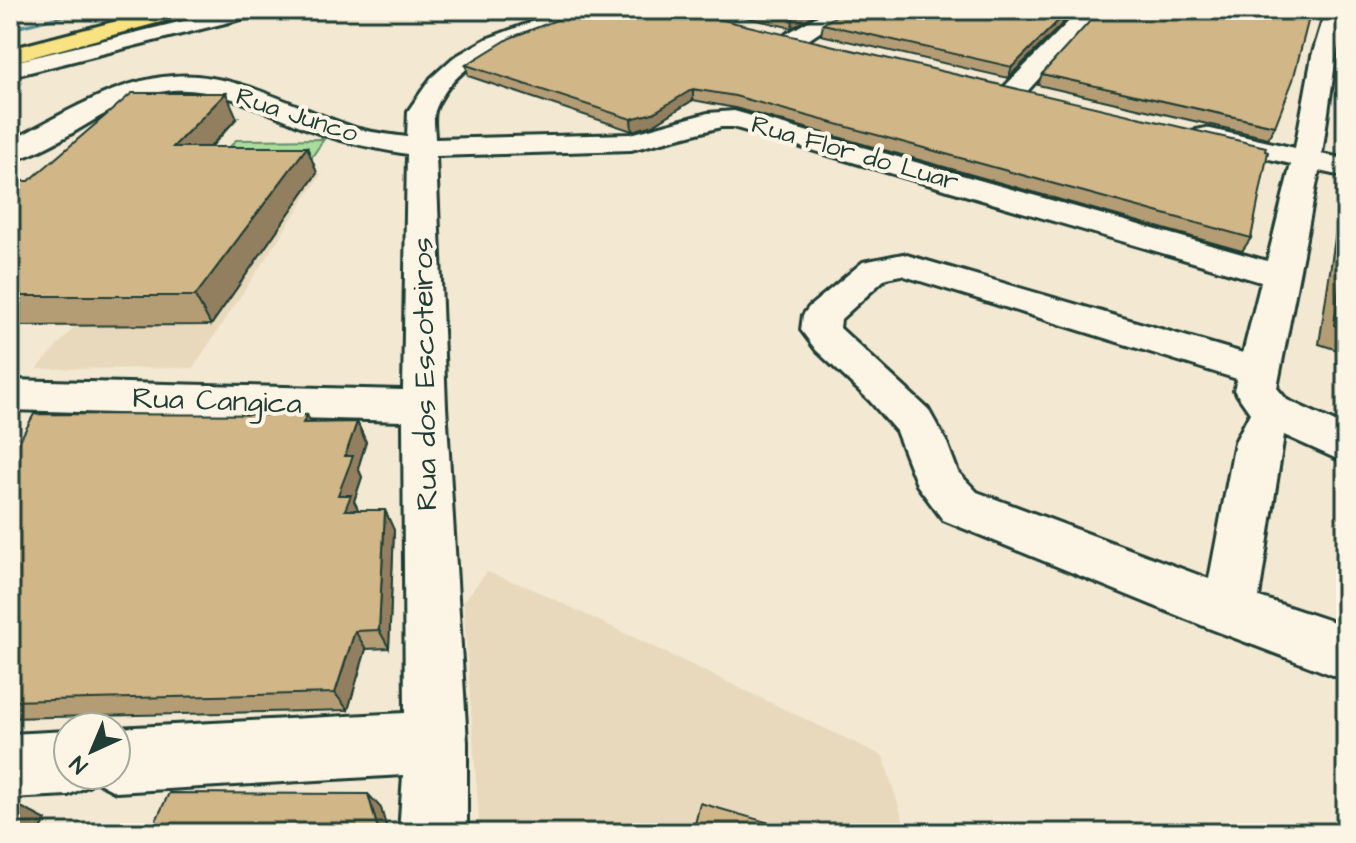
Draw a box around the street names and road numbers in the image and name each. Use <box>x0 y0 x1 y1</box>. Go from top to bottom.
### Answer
street label: Rua Junco <box>231 78 363 152</box>
street label: Rua Flor do Luar <box>747 106 963 200</box>
street label: Rua dos Escoteiros <box>402 237 448 511</box>
street label: Rua Cangica <box>131 377 303 426</box>

